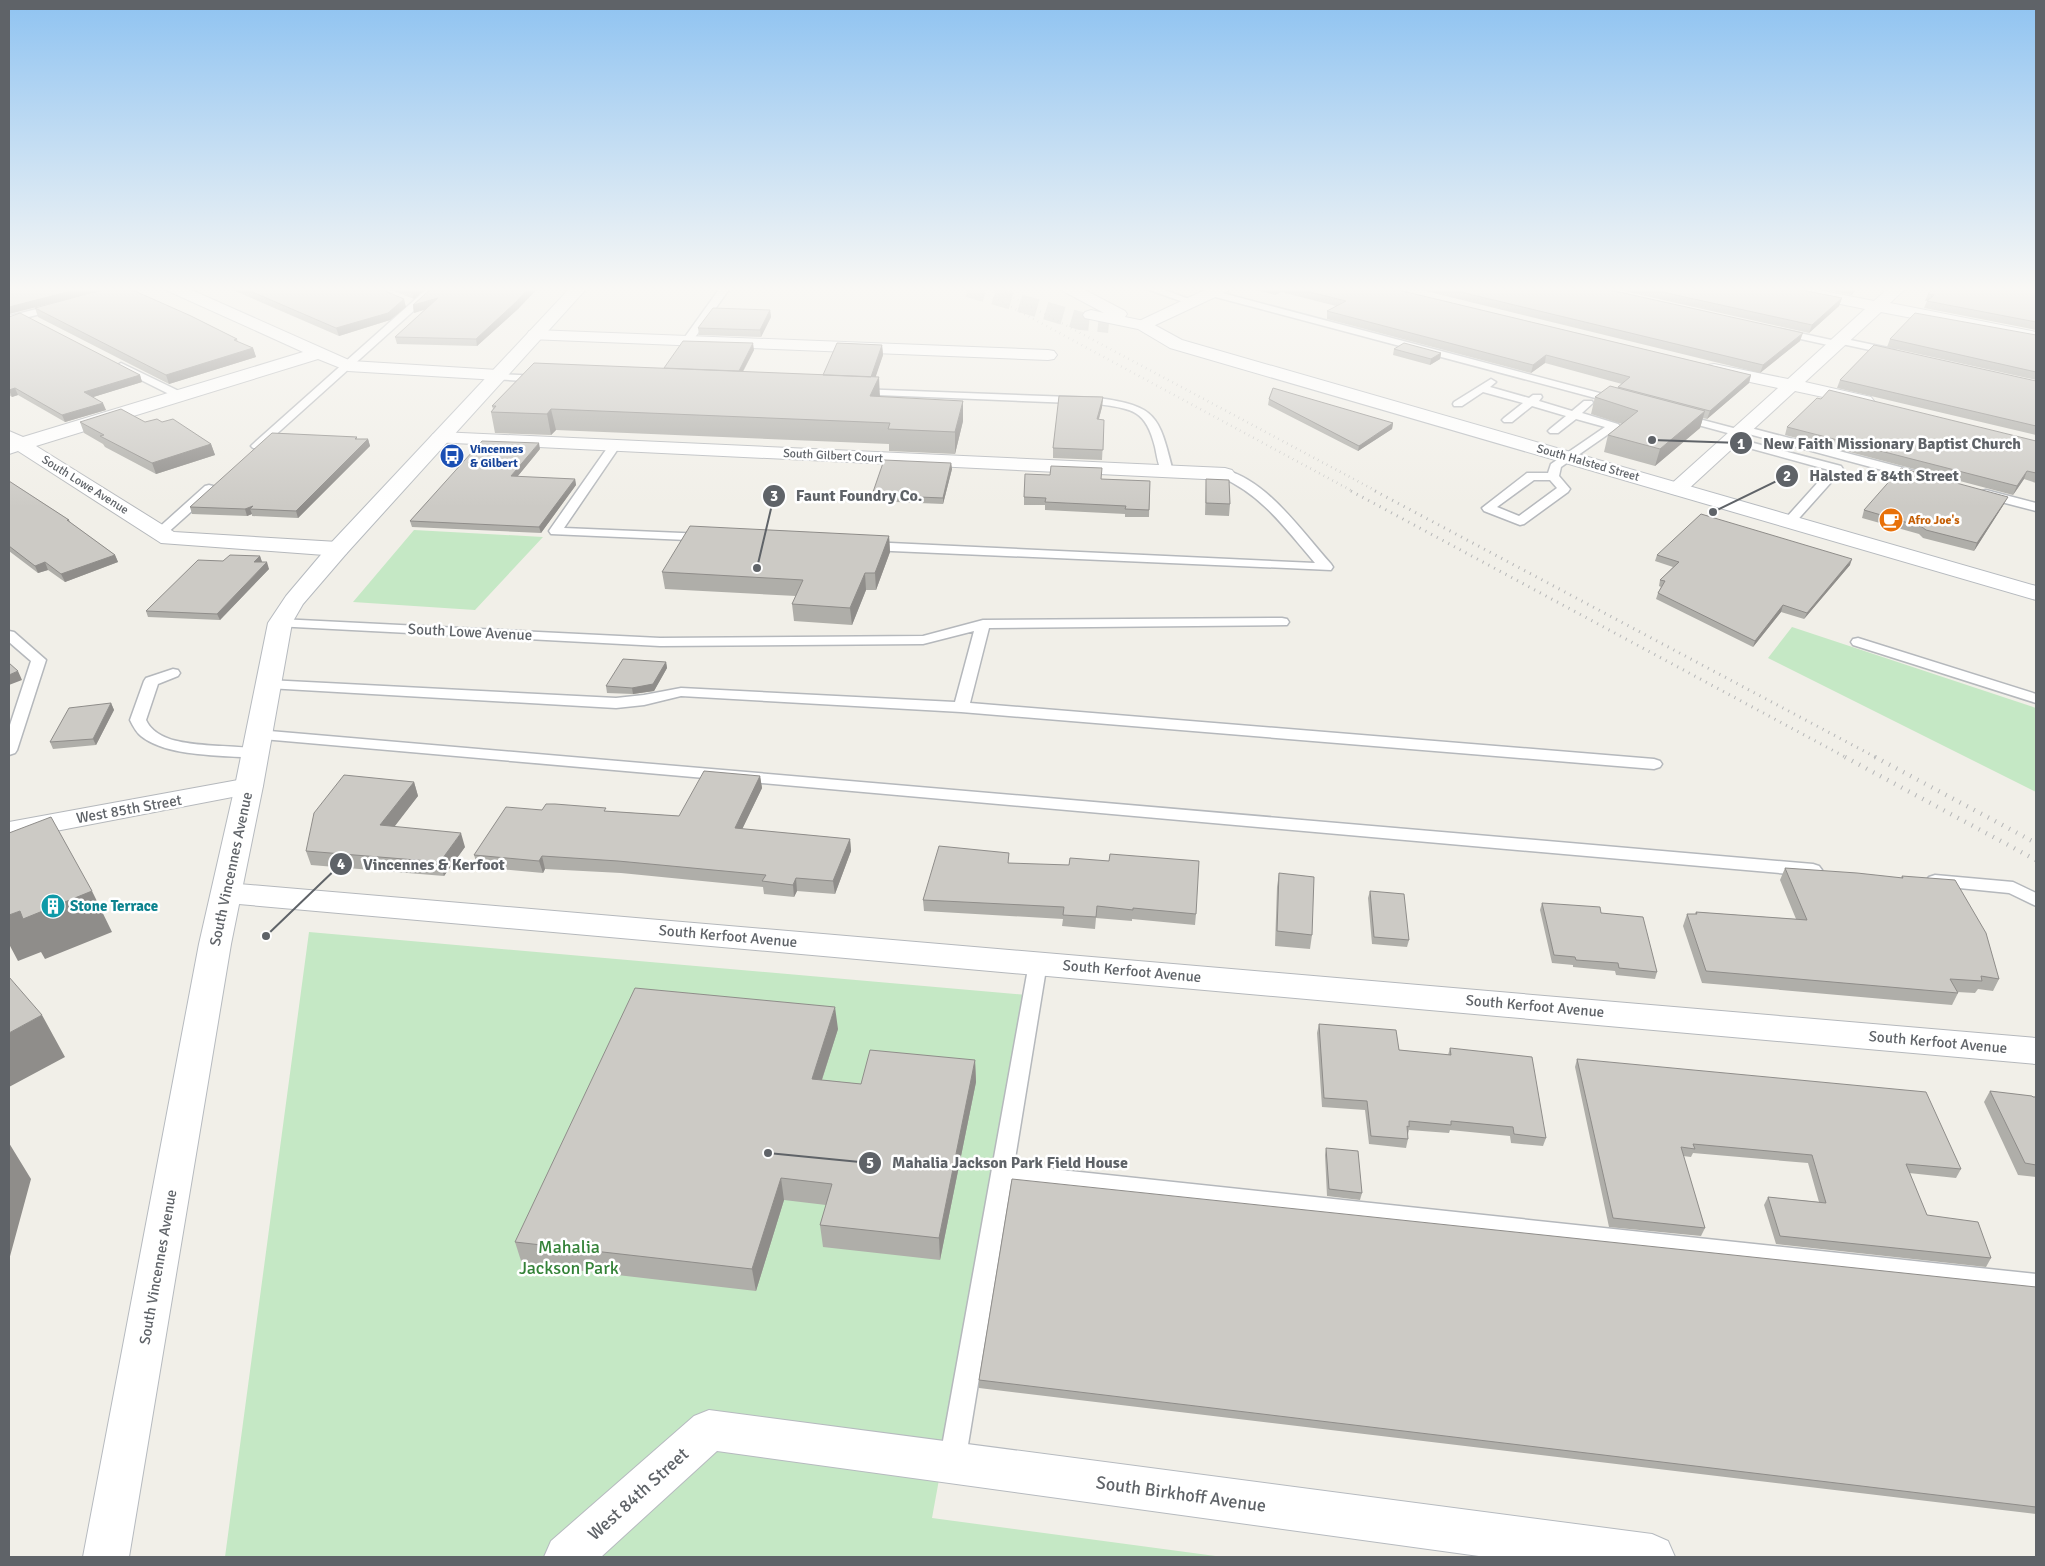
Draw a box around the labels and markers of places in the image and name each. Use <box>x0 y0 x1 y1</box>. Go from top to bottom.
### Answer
callout: New Faith Missionary Baptist Church <box>1728 428 2031 459</box>
place label: Vincennes & Gilbert <box>470 442 524 471</box>
bus stop icon: Vincennes & Gilbert <box>439 443 465 469</box>
callout: Halsted & 84th Street <box>1774 460 1969 491</box>
callout: Faunt Foundry Co. <box>761 480 933 511</box>
cafe icon: Afro Joe's <box>1878 507 1904 533</box>
place label: Afro Joe's <box>1908 513 1960 528</box>
callout: Vincennes & Kerfoot <box>328 849 515 880</box>
building icon: Stone Terrace <box>40 893 66 919</box>
place label: Stone Terrace <box>70 897 158 915</box>
callout: Mahalia Jackson Park Field House <box>858 1147 1138 1178</box>

